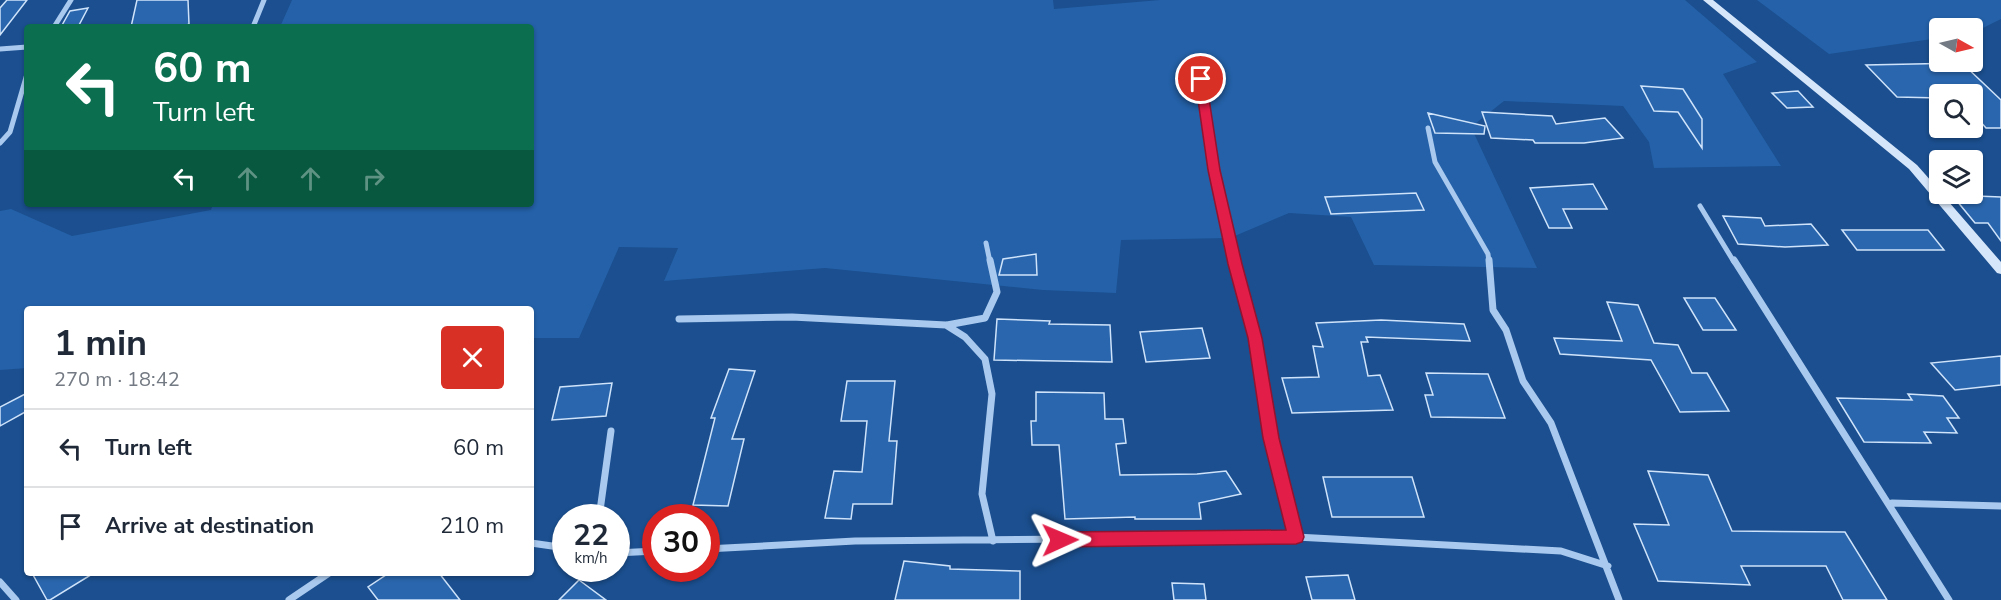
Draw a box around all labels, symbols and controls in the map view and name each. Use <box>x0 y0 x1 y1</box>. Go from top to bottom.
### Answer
north arrow <box>1929 18 1983 72</box>
map controls <box>1929 18 1983 204</box>
text: 60 m <box>153 40 252 97</box>
icon: left <box>54 48 132 126</box>
pin <box>1175 53 1226 104</box>
icon: arrive <box>1184 62 1217 95</box>
button: search <box>1929 84 1983 138</box>
text: Turn left <box>153 94 254 131</box>
button: layers <box>1929 150 1983 204</box>
icon: left <box>168 162 201 195</box>
icon: ahead <box>231 162 264 195</box>
icon: ahead <box>294 162 327 195</box>
icon: right <box>357 162 390 195</box>
text: 1 min <box>54 319 147 368</box>
button: close <box>441 326 504 389</box>
text: 270 m · 18:42 <box>54 366 180 393</box>
icon: left <box>54 432 87 465</box>
text: Turn left <box>105 433 192 463</box>
text: 60 m <box>453 433 504 463</box>
speed limit sign: 30 <box>642 504 720 582</box>
position arrow <box>1028 508 1092 572</box>
icon: arrive <box>54 510 87 543</box>
text: Arrive at destination <box>105 511 314 541</box>
text: 210 m <box>440 511 504 541</box>
text: 22 <box>573 515 609 556</box>
text: km/h <box>574 548 608 568</box>

